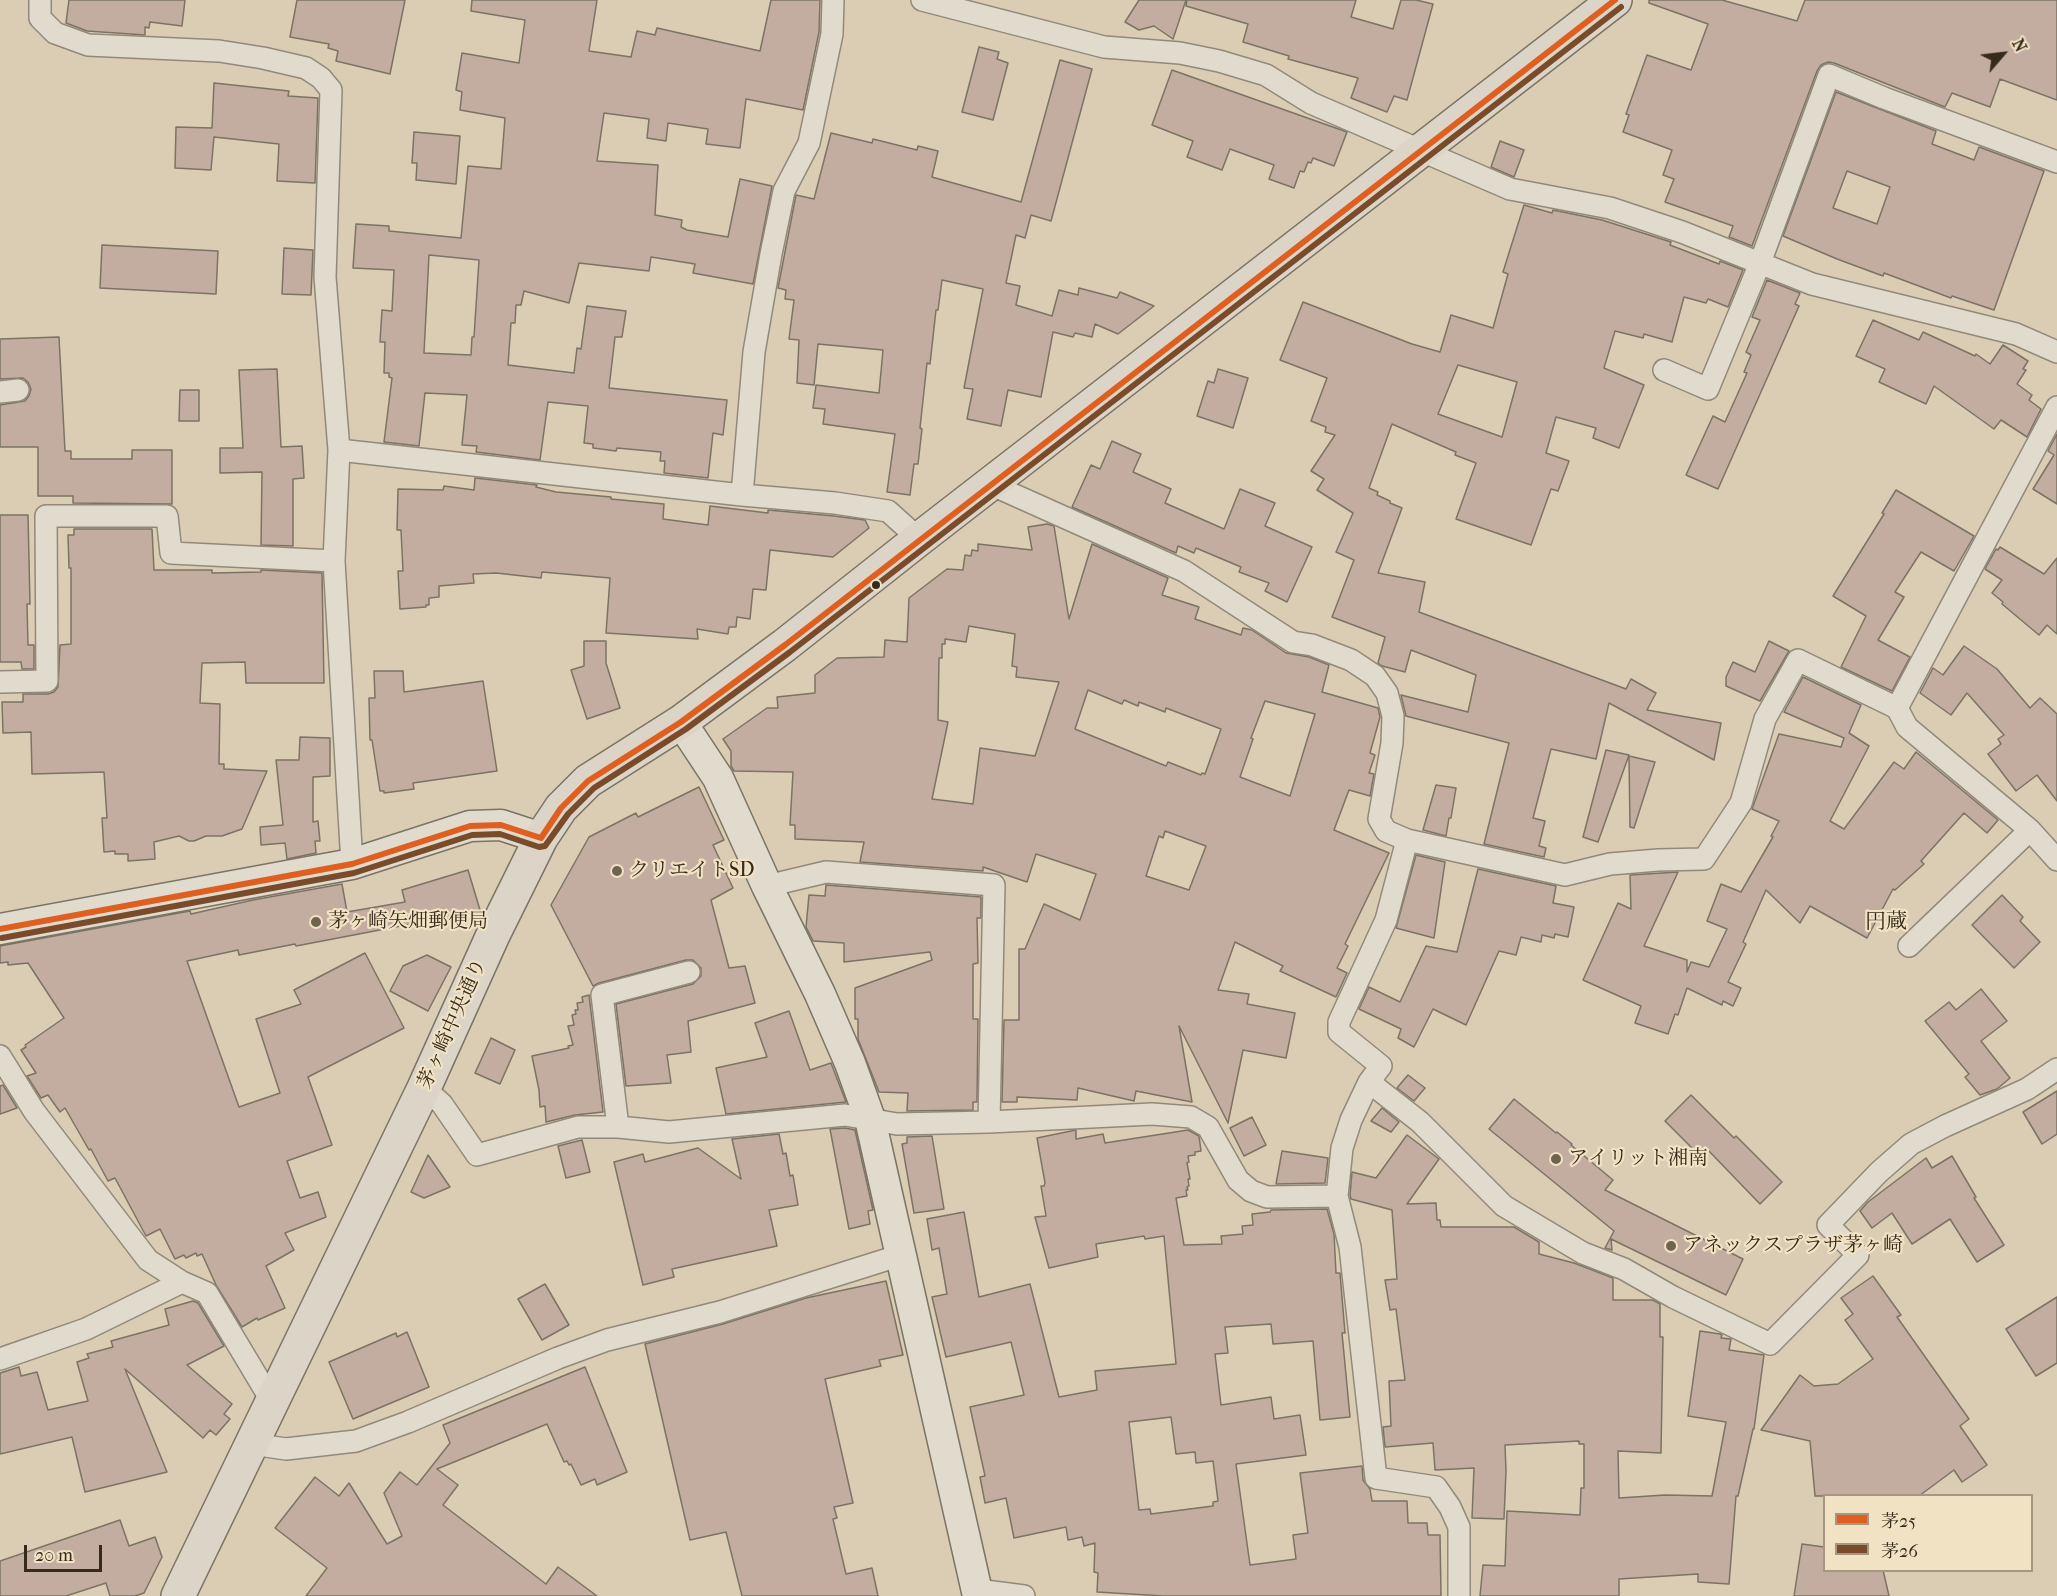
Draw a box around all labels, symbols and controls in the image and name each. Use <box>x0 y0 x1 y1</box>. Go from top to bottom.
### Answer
north arrow <box>1973 24 2033 84</box>
text: N <box>2008 35 2031 55</box>
unlabelled marker <box>870 579 882 591</box>
place label: クリエイトSD <box>629 859 755 883</box>
marker: クリエイトSD <box>610 864 624 878</box>
place label: 茅ヶ崎矢畑郵便局 <box>328 910 488 934</box>
district label: 円蔵 <box>1865 910 1907 936</box>
marker: 茅ヶ崎矢畑郵便局 <box>309 915 323 929</box>
street label: 茅ヶ崎中央通り <box>414 955 492 1093</box>
place label: アイリット湘南 <box>1568 1147 1708 1171</box>
marker: アイリット湘南 <box>1549 1152 1563 1166</box>
place label: アネックスプラザ茅ヶ崎 <box>1683 1234 1903 1258</box>
marker: アネックスプラザ茅ヶ崎 <box>1664 1239 1678 1253</box>
legend <box>1823 1494 2033 1572</box>
text: 茅25 <box>1881 1511 1916 1532</box>
scale bar <box>27 1533 105 1571</box>
text: 茅26 <box>1881 1541 1918 1562</box>
text: 20 m <box>35 1545 73 1566</box>

